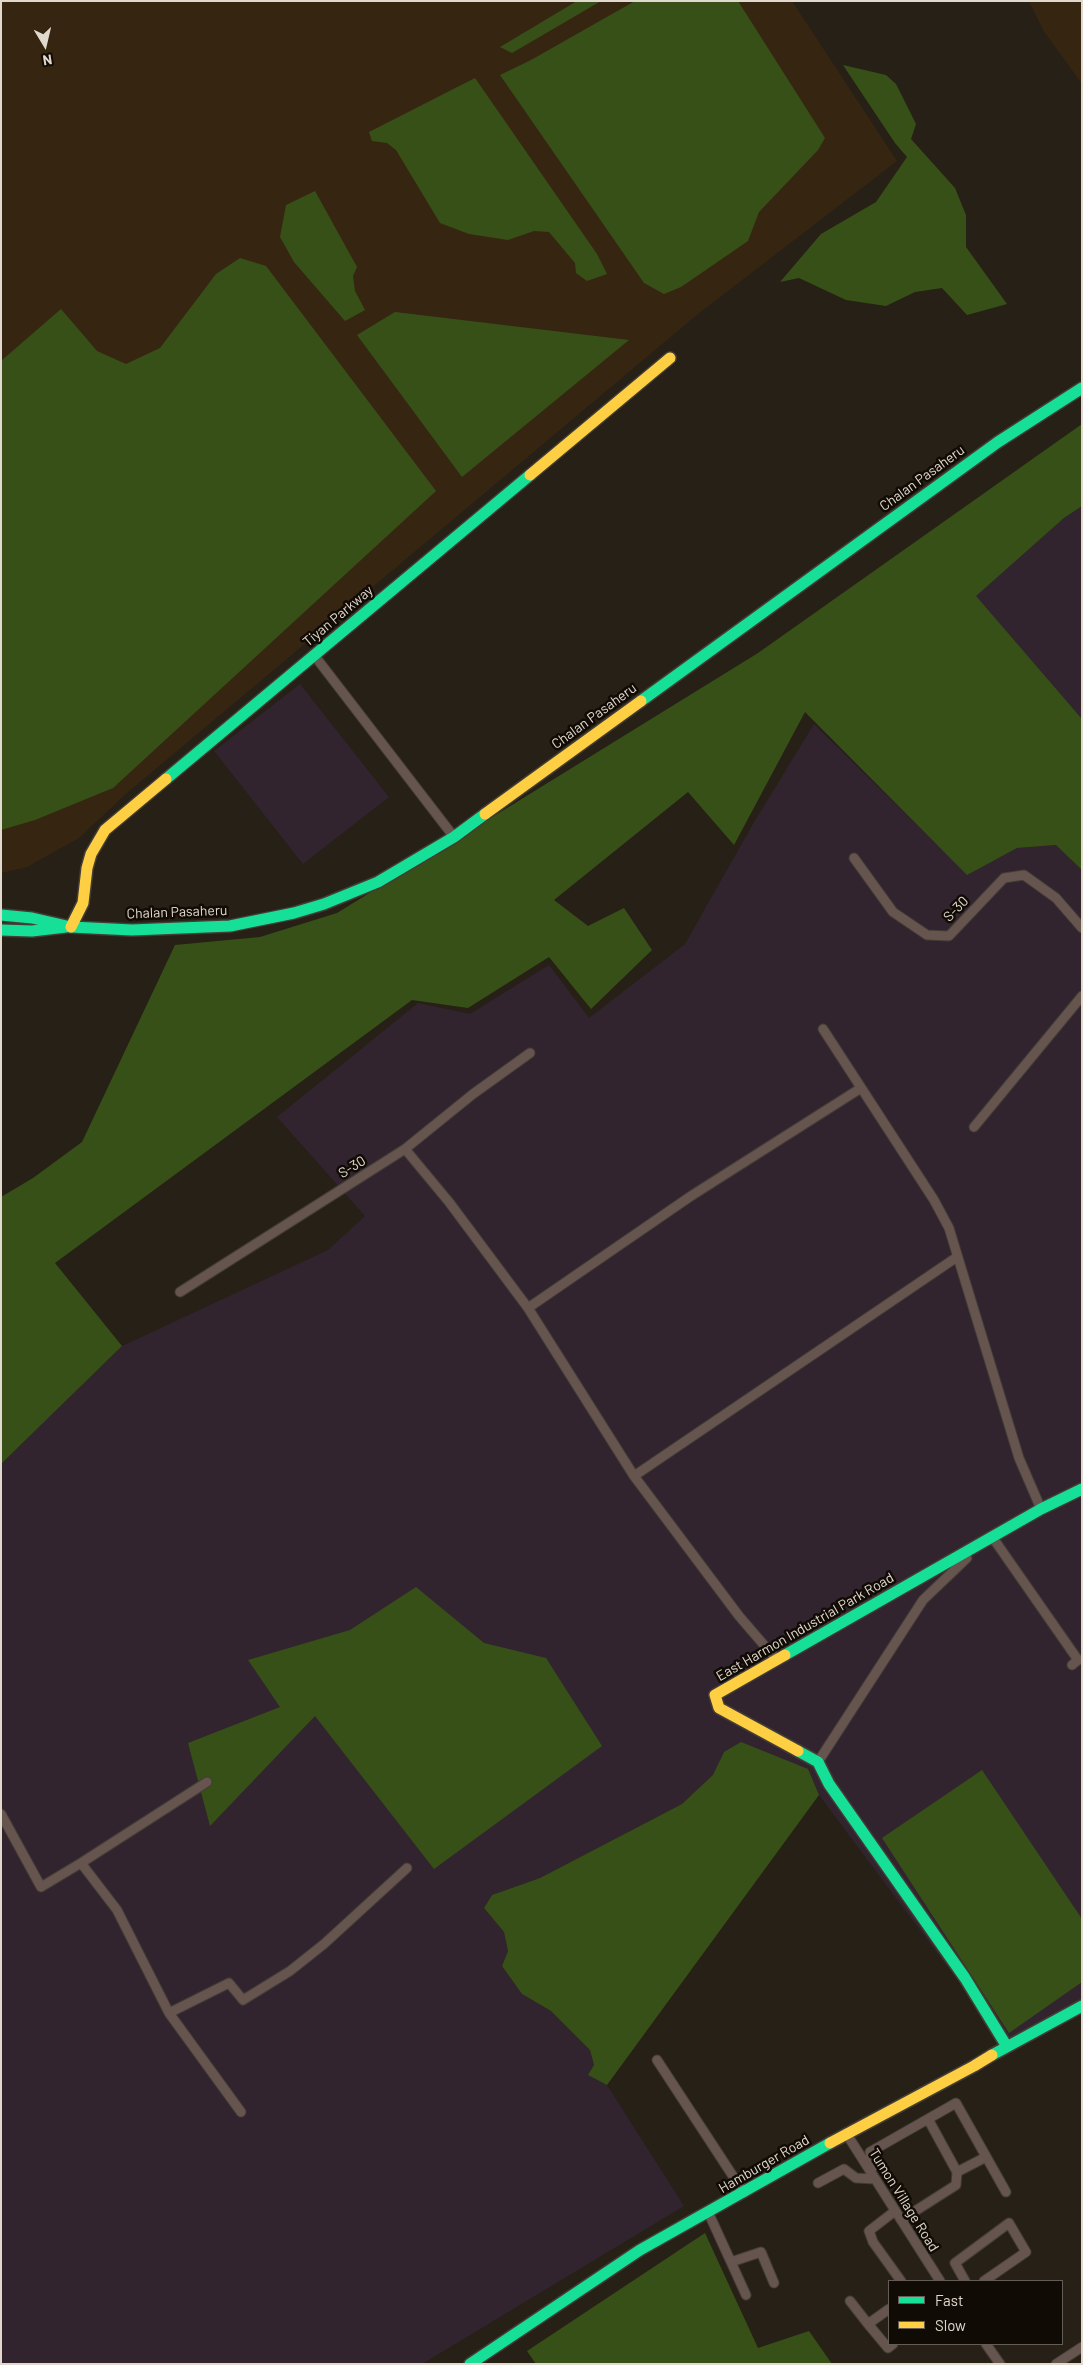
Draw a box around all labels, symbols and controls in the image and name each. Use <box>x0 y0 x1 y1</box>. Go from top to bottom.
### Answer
north arrow <box>20 20 70 70</box>
text: N <box>41 51 53 69</box>
street label: Chalan Pasaheru <box>876 442 968 514</box>
street label: Tiyan Parkway <box>300 582 376 650</box>
street label: Chalan Pasaheru <box>548 680 640 752</box>
street label: S-30 <box>940 893 972 925</box>
street label: Chalan Pasaheru <box>126 902 228 922</box>
street label: S-30 <box>335 1152 369 1182</box>
street label: East Harmon Industrial Park Road <box>713 1569 897 1685</box>
street label: Hamburger Road <box>716 2131 812 2197</box>
street label: Tumon Village Road <box>865 2145 943 2255</box>
legend <box>888 2280 1063 2345</box>
text: Fast <box>935 2291 963 2309</box>
text: Slow <box>935 2316 966 2334</box>

